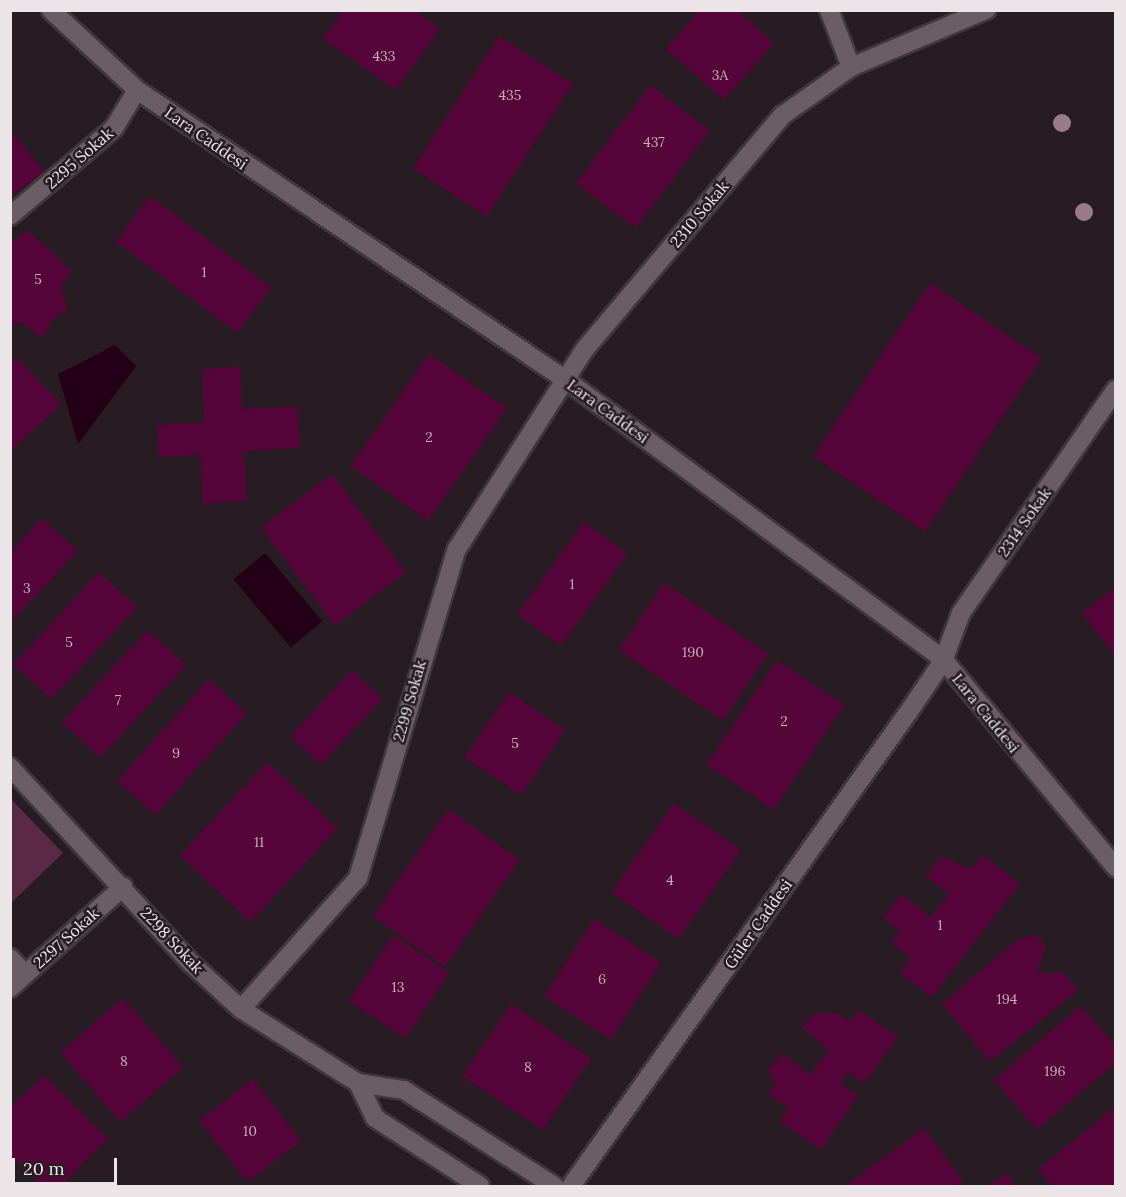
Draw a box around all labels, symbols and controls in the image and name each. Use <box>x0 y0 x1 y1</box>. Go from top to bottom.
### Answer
house number: 433 <box>372 48 396 64</box>
house number: 3A <box>712 67 728 83</box>
house number: 435 <box>498 87 522 103</box>
street label: Lara Caddesi <box>161 103 251 173</box>
street label: 2295 Sokak <box>41 123 117 193</box>
house number: 437 <box>643 134 665 150</box>
street label: 2310 Sokak <box>666 177 732 251</box>
house number: 1 <box>201 264 207 280</box>
house number: 5 <box>34 271 42 287</box>
street label: Lara Caddesi <box>563 375 653 447</box>
house number: 2 <box>425 429 433 445</box>
street label: 2314 Sokak <box>993 484 1055 560</box>
house number: 1 <box>569 576 575 592</box>
house number: 3 <box>23 580 31 596</box>
house number: 5 <box>65 634 73 650</box>
house number: 190 <box>682 644 704 660</box>
street label: 2299 Sokak <box>388 658 430 744</box>
street label: Lara Caddesi <box>948 670 1024 756</box>
house number: 7 <box>115 692 121 708</box>
house number: 2 <box>780 713 788 729</box>
house number: 5 <box>511 735 519 751</box>
house number: 9 <box>172 745 180 761</box>
house number: 11 <box>254 834 264 850</box>
house number: 4 <box>666 872 674 888</box>
street label: Güler Caddesi <box>720 875 796 973</box>
street label: 2298 Sokak <box>137 903 207 977</box>
street label: 2297 Sokak <box>29 904 103 972</box>
house number: 1 <box>937 917 943 933</box>
house number: 6 <box>598 971 606 987</box>
house number: 13 <box>392 979 404 995</box>
house number: 194 <box>997 991 1017 1007</box>
house number: 8 <box>120 1053 128 1069</box>
house number: 8 <box>524 1059 532 1075</box>
house number: 196 <box>1044 1063 1066 1079</box>
house number: 10 <box>243 1123 257 1139</box>
scale bar <box>15 1146 120 1184</box>
text: 20 m <box>23 1157 65 1180</box>

